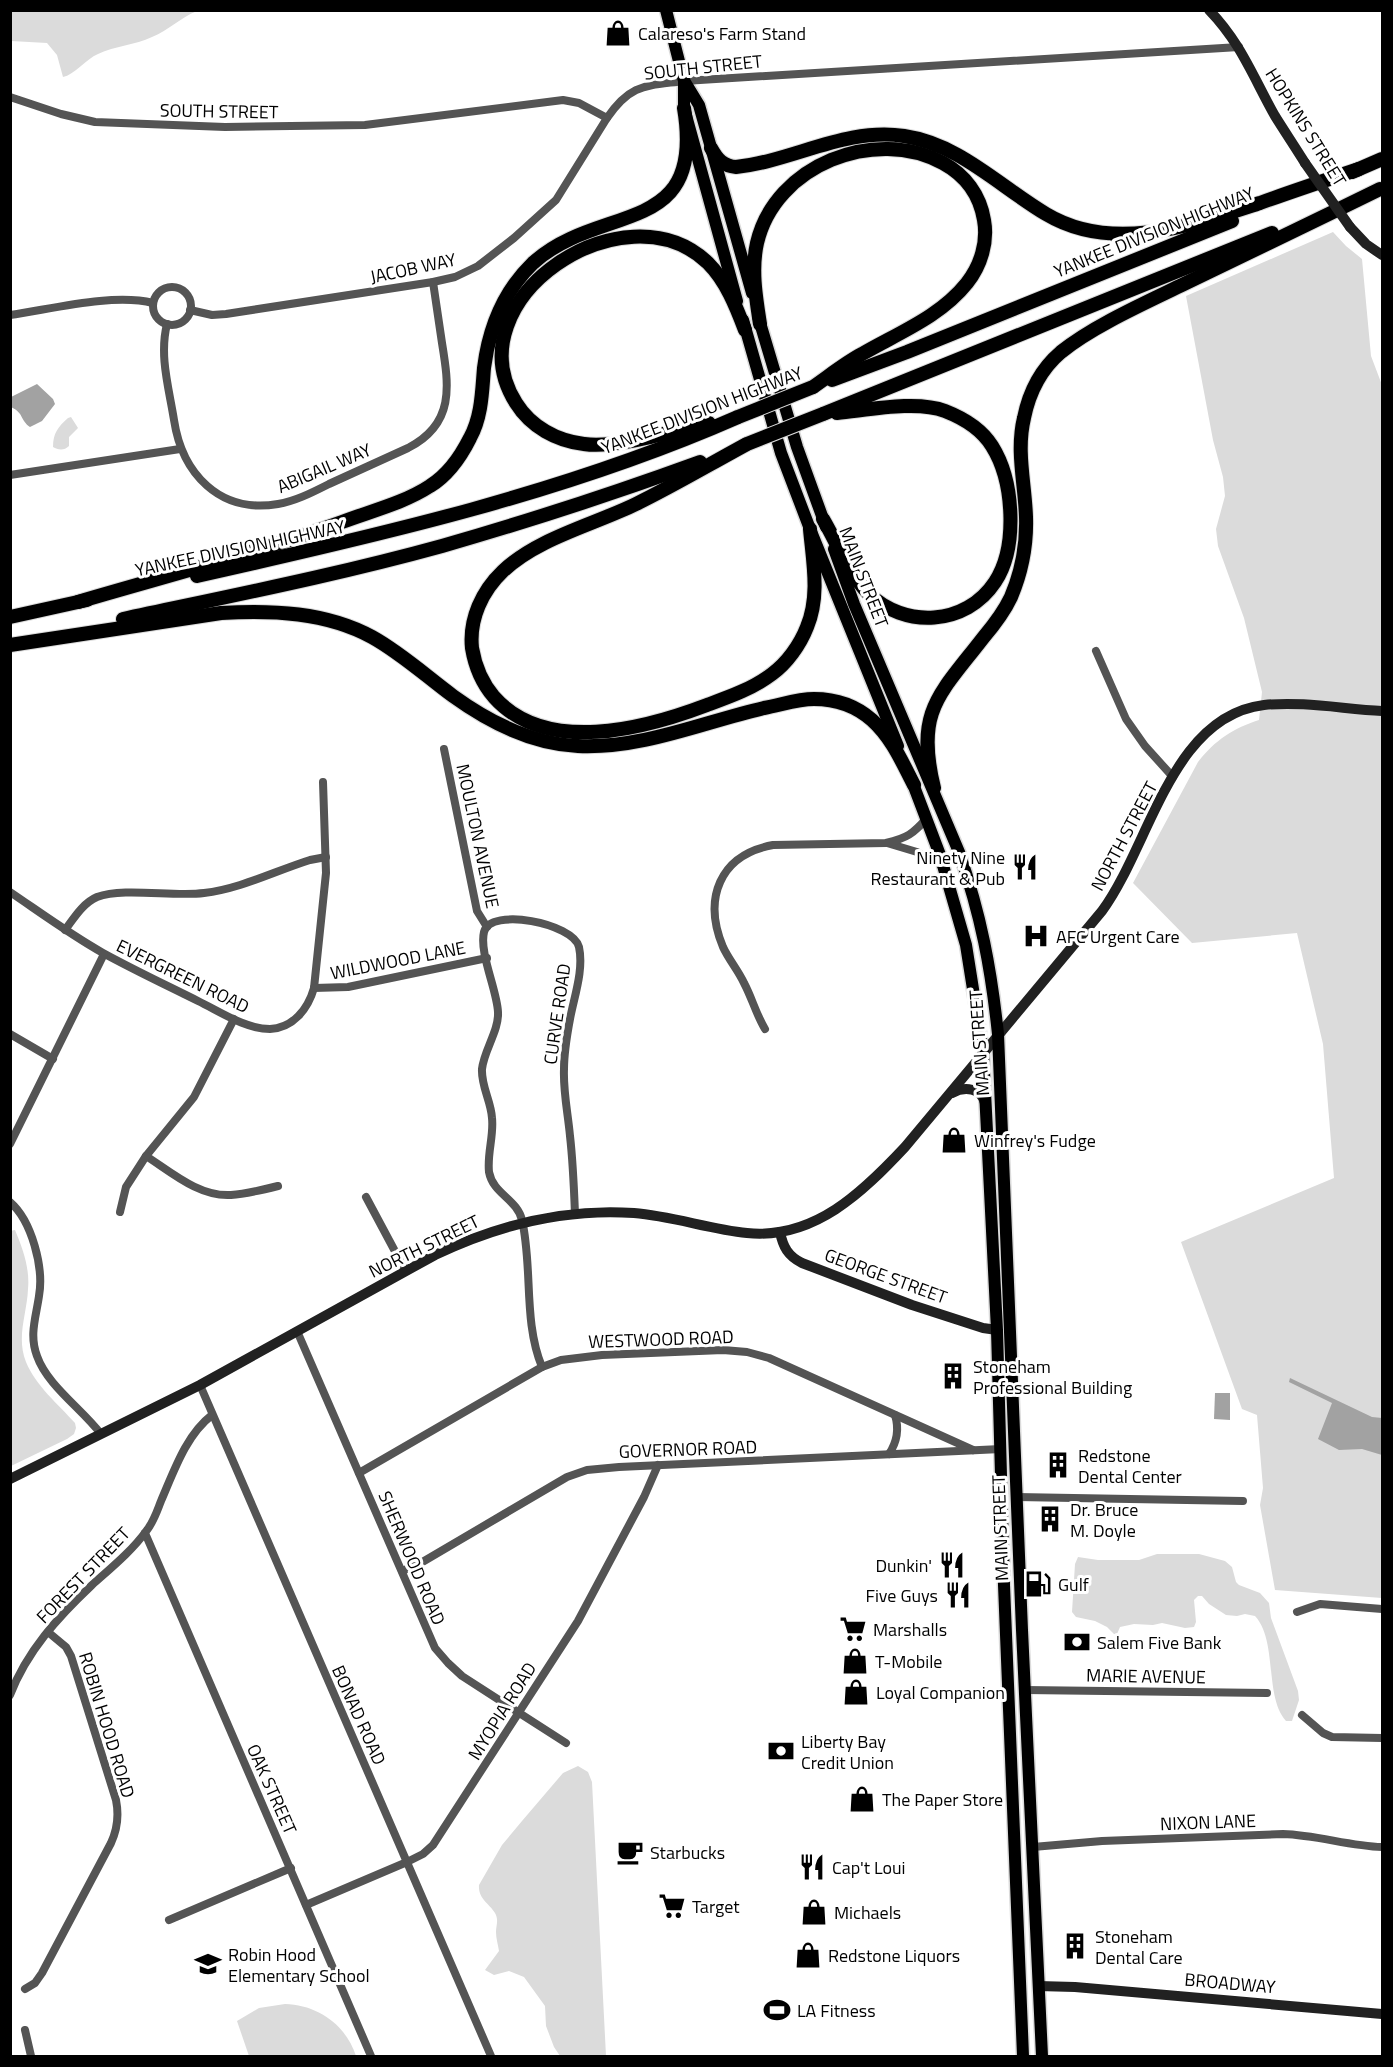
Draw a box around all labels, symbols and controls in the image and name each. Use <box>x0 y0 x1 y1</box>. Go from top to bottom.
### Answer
shop icon: Calareso's Farm Stand <box>603 18 633 48</box>
place label: Calareso's Farm Stand <box>638 20 806 47</box>
street label: SOUTH STREET <box>643 47 764 87</box>
street label: HOPKINS STREET <box>1259 63 1353 192</box>
street label: SOUTH STREET <box>160 96 279 126</box>
street label: YANKEE DIVISION HIGHWAY <box>1050 179 1259 285</box>
street label: JACOB WAY <box>367 246 459 290</box>
street label: YANKEE DIVISION HIGHWAY <box>597 359 807 461</box>
street label: ABIGAIL WAY <box>273 436 376 500</box>
street label: YANKEE DIVISION HIGHWAY <box>133 512 348 583</box>
street label: MAIN STREET <box>832 523 896 632</box>
street label: MOULTON AVENUE <box>450 761 506 911</box>
street label: NORTH STREET <box>1084 776 1164 895</box>
place label: Ninety Nine Restaurant & Pub <box>871 844 1005 892</box>
restaurant icon: Ninety Nine Restaurant & Pub <box>1010 852 1040 882</box>
hospital icon: AFC Urgent Care <box>1021 921 1051 951</box>
place label: AFC Urgent Care <box>1056 923 1180 950</box>
street label: EVERGREEN ROAD <box>112 932 254 1020</box>
street label: WILDWOOD LANE <box>328 934 468 986</box>
street label: CURVE ROAD <box>537 962 577 1066</box>
street label: MAIN STREET <box>962 989 996 1097</box>
shop icon: Winfrey's Fudge <box>939 1125 969 1155</box>
place label: Winfrey's Fudge <box>974 1127 1096 1154</box>
street label: NORTH STREET <box>364 1207 484 1284</box>
street label: GEORGE STREET <box>821 1241 952 1311</box>
street label: WESTWOOD ROAD <box>588 1323 734 1355</box>
place label: Stoneham Professional Building <box>973 1353 1132 1401</box>
building icon: Stoneham Professional Building <box>938 1361 968 1391</box>
street label: GOVERNOR ROAD <box>618 1433 758 1465</box>
place label: Redstone Dental Center <box>1078 1442 1182 1490</box>
building icon: Redstone Dental Center <box>1043 1450 1073 1480</box>
street label: MAIN STREET <box>985 1474 1015 1581</box>
street label: SHERWOOD ROAD <box>372 1487 452 1629</box>
place label: Dr. Bruce M. Doyle <box>1070 1496 1138 1544</box>
building icon: Dr. Bruce M. Doyle <box>1035 1504 1065 1534</box>
street label: FOREST STREET <box>30 1520 137 1629</box>
restaurant icon: Dunkin' <box>937 1550 967 1580</box>
place label: Dunkin' <box>875 1552 932 1579</box>
fuel station icon: Gulf <box>1023 1569 1053 1599</box>
place label: Gulf <box>1058 1571 1089 1598</box>
restaurant icon: Five Guys <box>943 1580 973 1610</box>
place label: Five Guys <box>865 1582 938 1609</box>
supermarket icon: Marshalls <box>838 1614 868 1644</box>
place label: Marshalls <box>873 1616 947 1643</box>
bank icon: Salem Five Bank <box>1062 1627 1092 1657</box>
place label: Salem Five Bank <box>1097 1629 1222 1656</box>
shop icon: T-Mobile <box>840 1646 870 1676</box>
place label: T-Mobile <box>875 1648 942 1675</box>
street label: ROBIN HOOD ROAD <box>72 1649 142 1801</box>
street label: MYOPIA ROAD <box>461 1657 543 1765</box>
street label: BONAD ROAD <box>325 1661 393 1769</box>
street label: MARIE AVENUE <box>1086 1661 1206 1691</box>
shop icon: Loyal Companion <box>841 1677 871 1707</box>
place label: Loyal Companion <box>876 1679 1005 1706</box>
place label: Liberty Bay Credit Union <box>801 1728 894 1776</box>
bank icon: Liberty Bay Credit Union <box>766 1736 796 1766</box>
street label: OAK STREET <box>240 1740 304 1839</box>
shop icon: The Paper Store <box>847 1784 877 1814</box>
place label: The Paper Store <box>882 1786 1003 1813</box>
street label: NIXON LANE <box>1160 1807 1256 1837</box>
cafe icon: Starbucks <box>615 1837 645 1867</box>
place label: Starbucks <box>650 1839 725 1866</box>
restaurant icon: Cap't Loui <box>797 1852 827 1882</box>
place label: Cap't Loui <box>832 1854 906 1881</box>
supermarket icon: Target <box>657 1891 687 1921</box>
place label: Target <box>692 1893 740 1920</box>
shop icon: Michaels <box>799 1897 829 1927</box>
place label: Michaels <box>834 1899 901 1926</box>
place label: Stoneham Dental Care <box>1095 1923 1183 1971</box>
building icon: Stoneham Dental Care <box>1060 1931 1090 1961</box>
shop icon: Redstone Liquors <box>793 1940 823 1970</box>
place label: Robin Hood Elementary School <box>228 1941 370 1989</box>
place label: Redstone Liquors <box>828 1942 960 1969</box>
school or university icon: Robin Hood Elementary School <box>193 1949 223 1979</box>
street label: BROADWAY <box>1183 1966 1277 2000</box>
sports icon: LA Fitness <box>762 1995 792 2025</box>
place label: LA Fitness <box>797 1997 876 2024</box>

